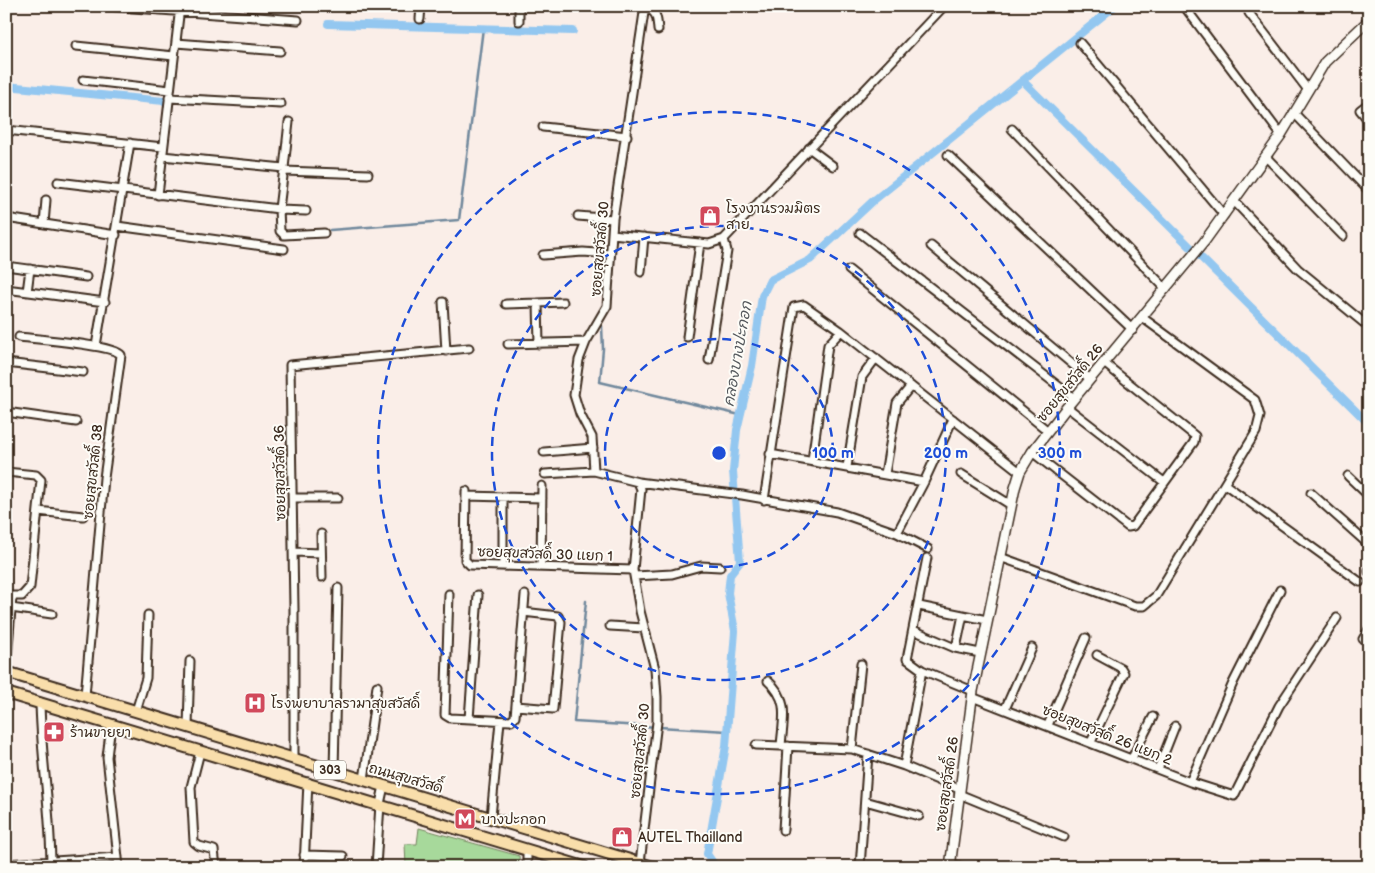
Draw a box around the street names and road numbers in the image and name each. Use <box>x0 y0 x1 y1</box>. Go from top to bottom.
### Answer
street label: ซอยสุขสวัสดิ์ 30 <box>584 200 614 298</box>
street label: ซอยสุขสวัสดิ์ 26 <box>1031 338 1108 426</box>
street label: ซอยสุขสวัสดิ์ 38 <box>76 423 107 521</box>
street label: ซอยสุขสวัสดิ์ 36 <box>267 424 290 521</box>
street label: ซอยสุขสวัสดิ์ 30 แยก 1 <box>477 540 613 566</box>
street label: ซอยสุขสวัสดิ์ 26 แยก 2 <box>1039 698 1176 770</box>
street label: ซอยสุขสวัสดิ์ 30 <box>623 702 654 800</box>
street label: ซอยสุขสวัสดิ์ 26 <box>929 734 963 833</box>
street label: ถนนสุขสวัสดิ์ <box>367 756 446 798</box>
road number: 303 <box>314 760 346 780</box>

